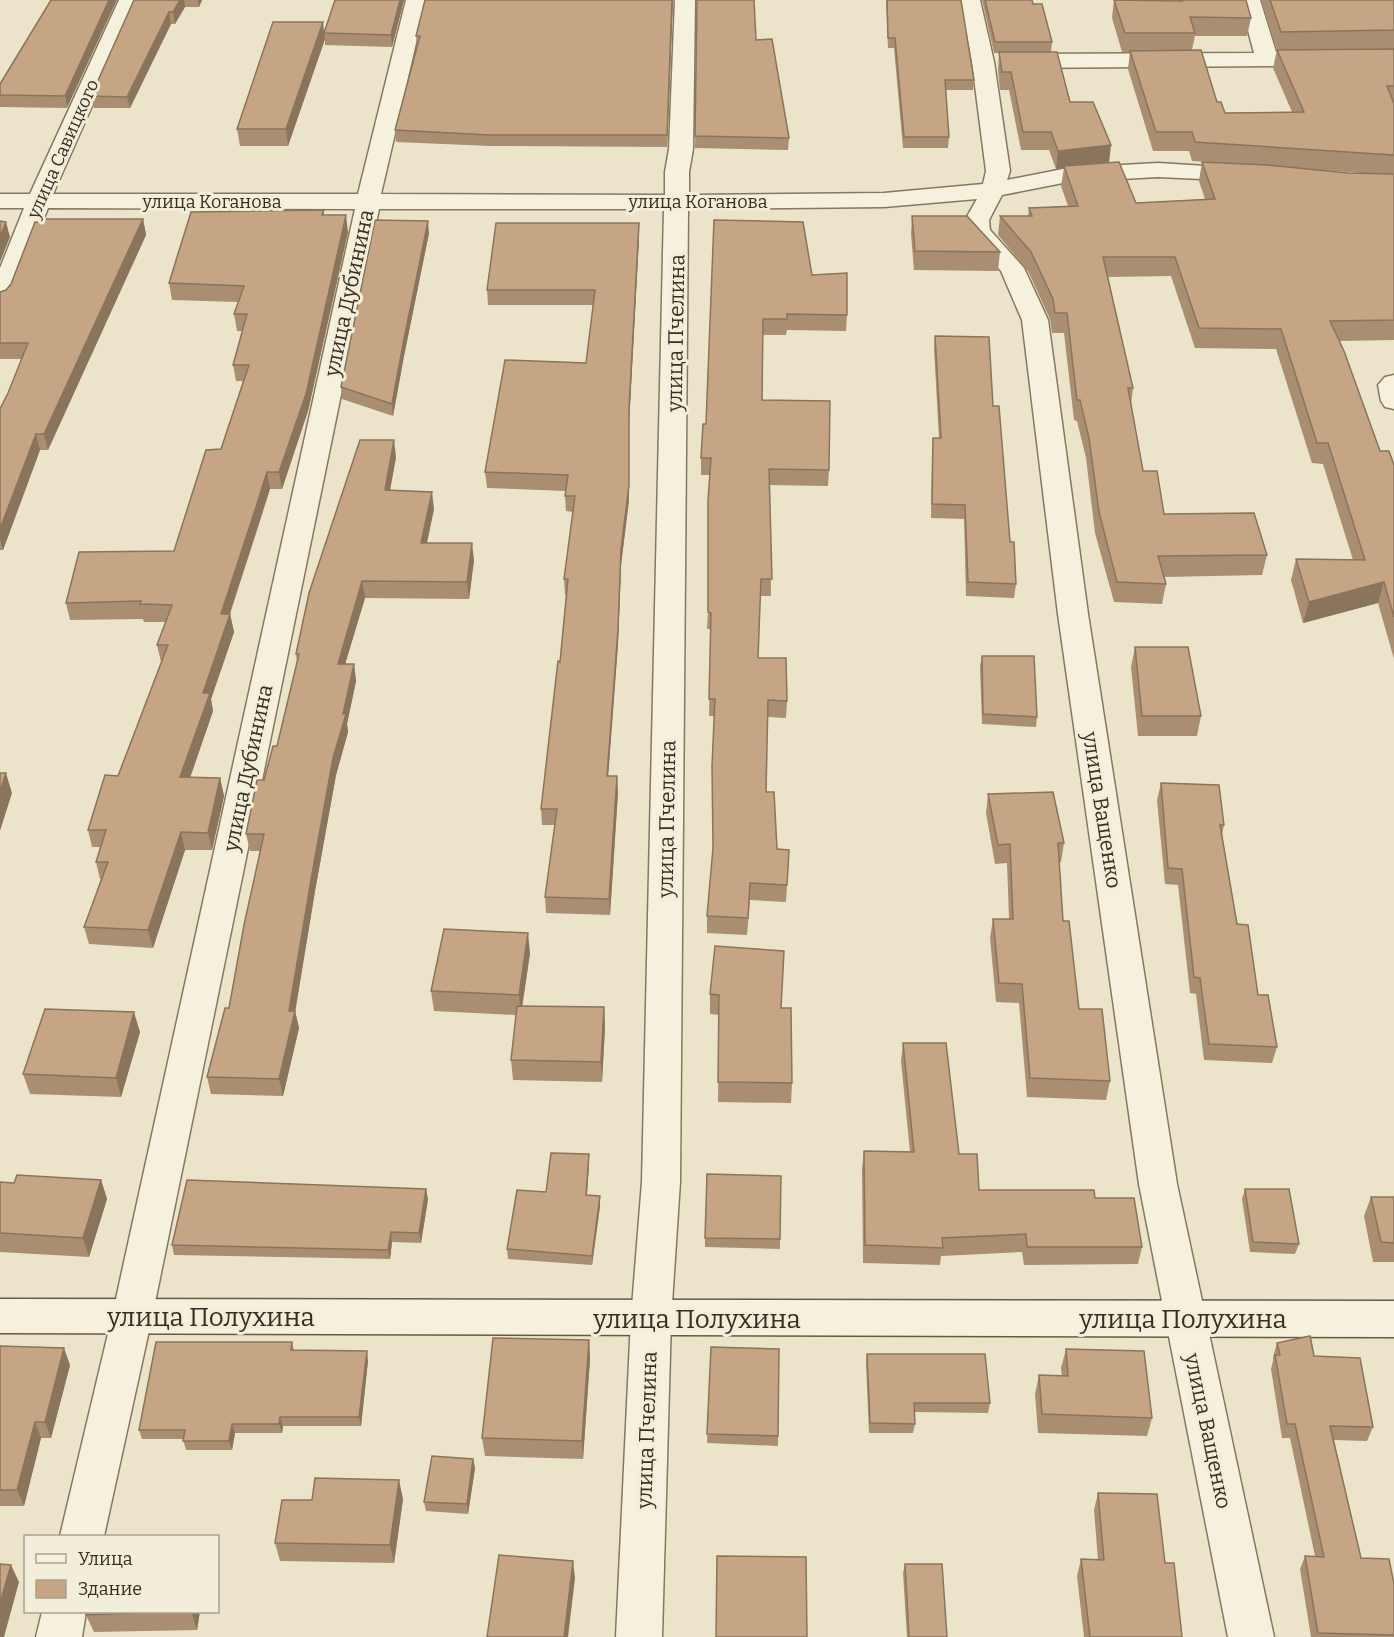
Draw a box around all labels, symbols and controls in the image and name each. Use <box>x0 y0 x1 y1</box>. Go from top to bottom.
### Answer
street label: улица Савицкого <box>22 76 104 223</box>
street label: улица Коганова <box>141 191 282 213</box>
street label: улица Коганова <box>627 191 768 213</box>
street label: улица Дубинина <box>318 206 380 380</box>
street label: улица Пчелина <box>662 253 690 413</box>
street label: улица Дубинина <box>217 681 279 855</box>
street label: улица Ващенко <box>1077 729 1127 890</box>
street label: улица Пчелина <box>653 739 681 899</box>
street label: улица Полухина <box>106 1302 315 1333</box>
street label: улица Полухина <box>592 1304 801 1335</box>
street label: улица Полухина <box>1078 1304 1287 1335</box>
street label: улица Пчелина <box>631 1350 663 1510</box>
street label: улица Ващенко <box>1179 1350 1237 1511</box>
legend <box>24 1535 219 1613</box>
text: Улица <box>78 1548 133 1570</box>
text: Здание <box>78 1578 142 1600</box>

